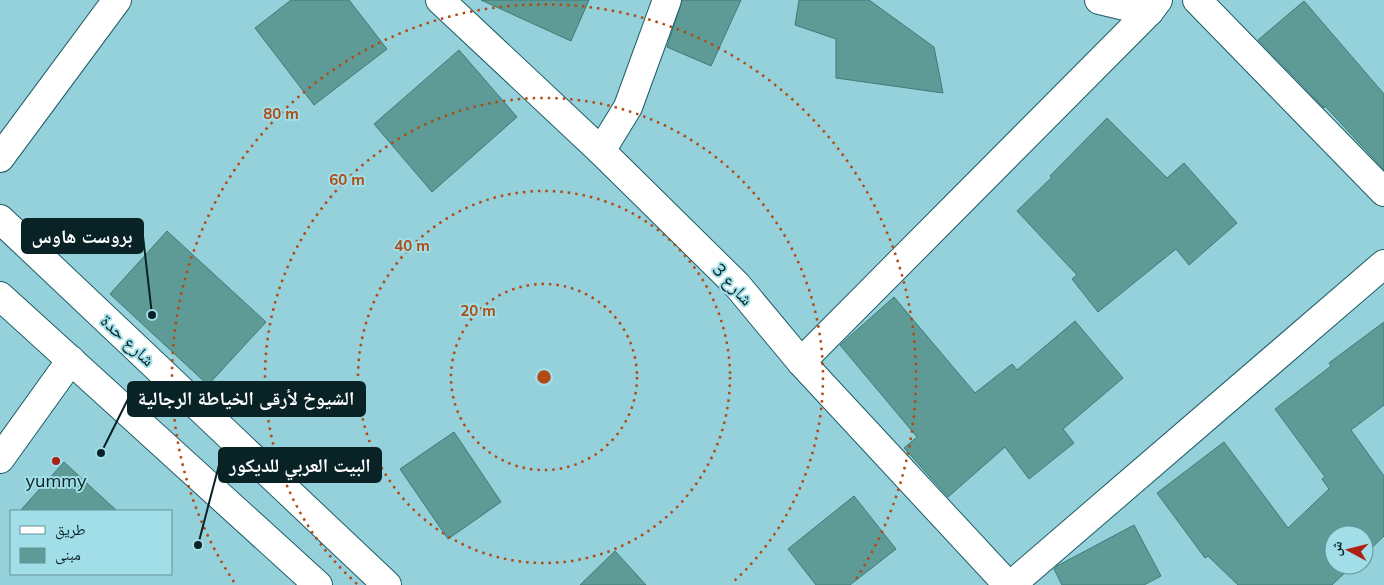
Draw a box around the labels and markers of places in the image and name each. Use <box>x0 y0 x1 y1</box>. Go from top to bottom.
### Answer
callout: بروست هاوس <box>22 219 143 253</box>
centre of rings <box>535 368 553 386</box>
callout: الشيوخ لأرقى الخياطة الرجالية <box>128 382 365 416</box>
callout: البيت العربي للديكور <box>219 448 381 482</box>
marker: yummy <box>50 455 62 467</box>
place label: yummy <box>25 469 87 492</box>

